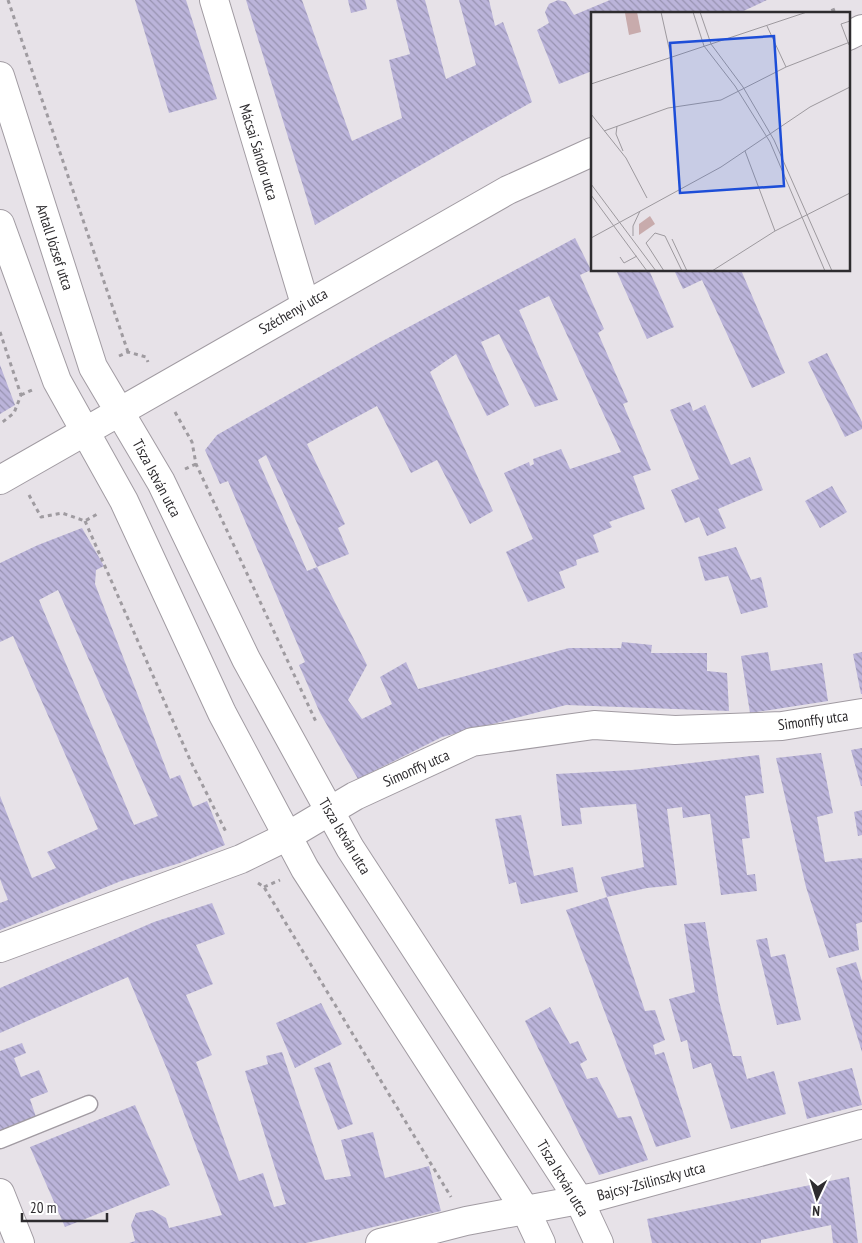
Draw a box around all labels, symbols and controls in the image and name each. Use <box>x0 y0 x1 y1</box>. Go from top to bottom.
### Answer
inset map <box>591 12 850 271</box>
street label: Mácsai Sándor utca <box>235 102 283 202</box>
street label: Antall József utca <box>32 202 78 292</box>
street label: Széchenyi utca <box>255 284 331 338</box>
street label: Tisza István utca <box>129 436 185 520</box>
street label: Simonffy utca <box>777 706 849 734</box>
street label: Simonffy utca <box>380 745 452 791</box>
street label: Tisza István utca <box>315 794 375 878</box>
street label: Tisza István utca <box>533 1136 593 1220</box>
street label: Bajcsy-Zsilinszky utca <box>595 1157 707 1205</box>
north arrow <box>792 1173 842 1223</box>
scale bar <box>22 1190 108 1222</box>
text: 20 m <box>30 1198 56 1217</box>
text: N <box>812 1202 820 1220</box>

